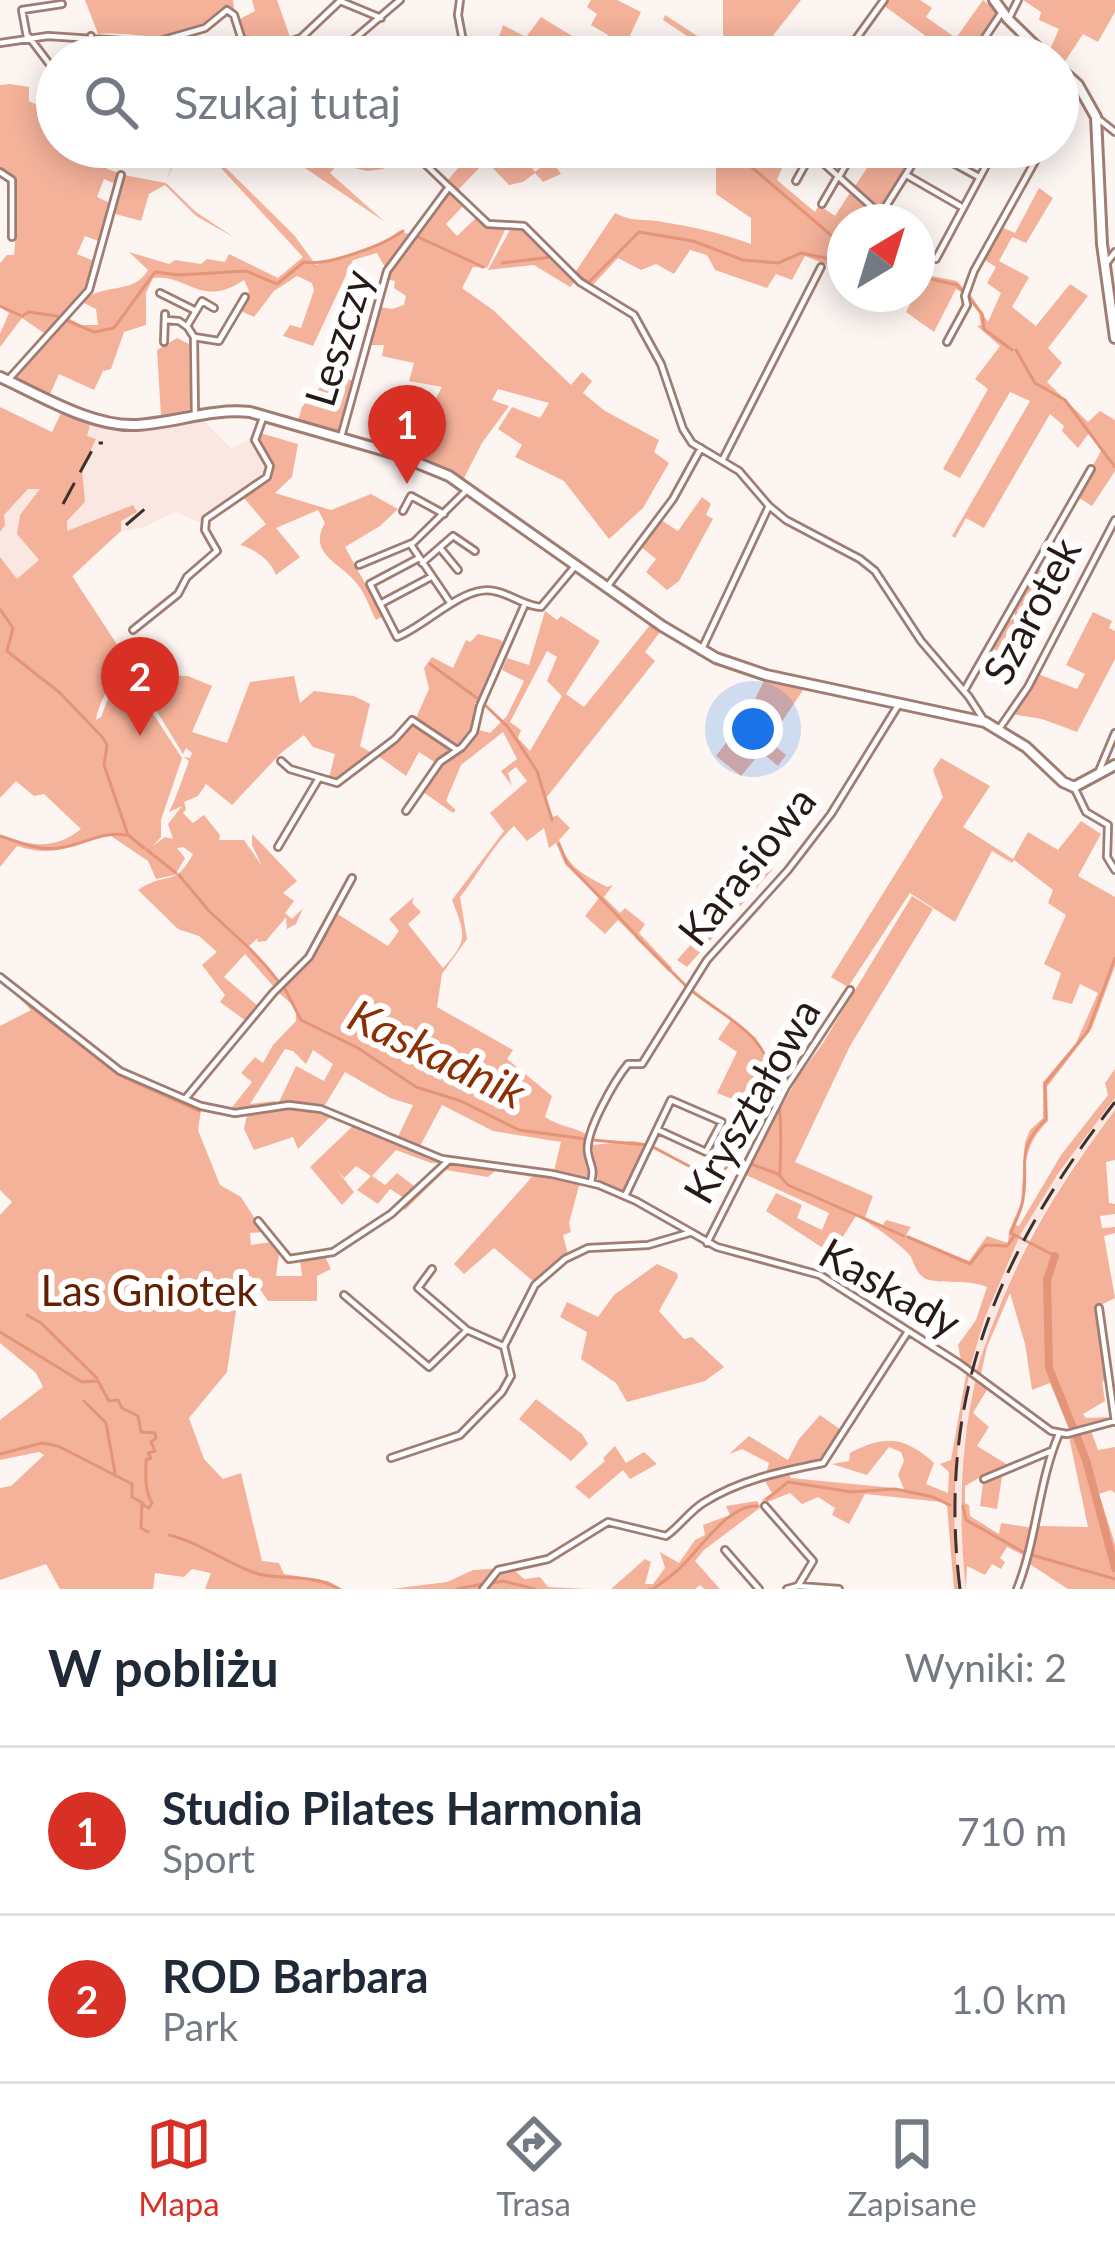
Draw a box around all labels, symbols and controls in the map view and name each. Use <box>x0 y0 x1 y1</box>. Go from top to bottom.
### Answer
search box <box>36 36 1079 168</box>
icon: search <box>78 69 144 135</box>
text: Szukaj tutaj <box>174 75 401 129</box>
north arrow <box>827 204 935 312</box>
street label: Leszczy <box>294 263 382 412</box>
pin: 1 <box>368 385 446 484</box>
street label: Szarotek <box>972 528 1091 692</box>
pin: 2 <box>101 637 179 736</box>
your location <box>723 699 783 759</box>
street label: Karasiowa <box>667 776 825 955</box>
water label: Kaskadnik <box>340 987 535 1119</box>
street label: Kryształowa <box>673 989 830 1212</box>
street label: Kaskady <box>811 1227 970 1347</box>
park label: Las Gniotek <box>40 1265 258 1315</box>
text: W pobliżu <box>48 1637 279 1698</box>
text: Wyniki: 2 <box>904 1644 1067 1690</box>
text: Studio Pilates Harmonia <box>162 1781 643 1835</box>
text: 1 <box>76 1808 98 1854</box>
text: 710 m <box>957 1808 1067 1854</box>
text: Sport <box>162 1835 255 1881</box>
text: ROD Barbara <box>162 1949 429 2003</box>
text: 2 <box>76 1976 98 2022</box>
text: 1.0 km <box>951 1976 1067 2022</box>
text: Park <box>162 2003 238 2049</box>
tab: Mapa <box>138 2111 220 2223</box>
tab: Trasa <box>496 2111 571 2223</box>
tab: Zapisane <box>848 2111 977 2223</box>

